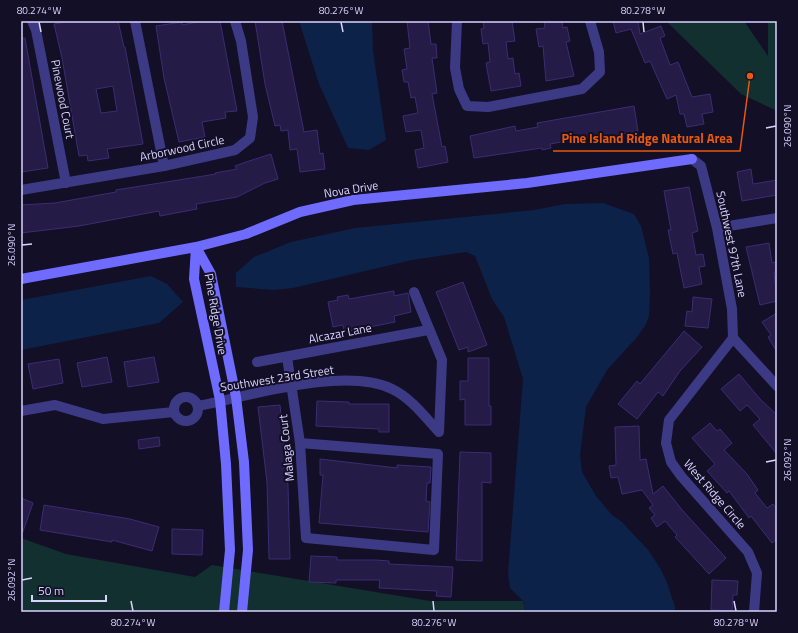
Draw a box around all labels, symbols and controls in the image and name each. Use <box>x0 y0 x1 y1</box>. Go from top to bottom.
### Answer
text: 80.274°W <box>17 3 61 18</box>
text: 80.276°W <box>319 3 363 18</box>
text: 80.278°W <box>621 3 665 18</box>
street label: Pinewood Court <box>46 58 80 141</box>
text: 26.090°N <box>780 105 795 147</box>
callout: Pine Island Ridge Natural Area <box>553 126 740 151</box>
text: Pine Island Ridge Natural Area <box>561 128 733 148</box>
street label: Arborwood Circle <box>138 130 226 166</box>
street label: Nova Drive <box>322 175 380 203</box>
street label: Southwest 97th Lane <box>711 189 753 299</box>
text: 26.090°N <box>4 224 19 266</box>
street label: Pine Ridge Drive <box>199 272 233 356</box>
street label: Alcazar Lane <box>307 318 373 348</box>
street label: Southwest 23rd Street <box>219 360 336 396</box>
street label: Malaga Court <box>273 413 299 482</box>
text: 26.092°N <box>780 439 795 481</box>
street label: West Ridge Circle <box>679 455 751 533</box>
text: 26.092°N <box>4 559 19 601</box>
scale bar <box>32 577 106 603</box>
text: 50 m <box>38 581 64 600</box>
text: 80.274°W <box>111 615 155 630</box>
text: 80.276°W <box>412 615 456 630</box>
text: 80.278°W <box>714 615 758 630</box>

